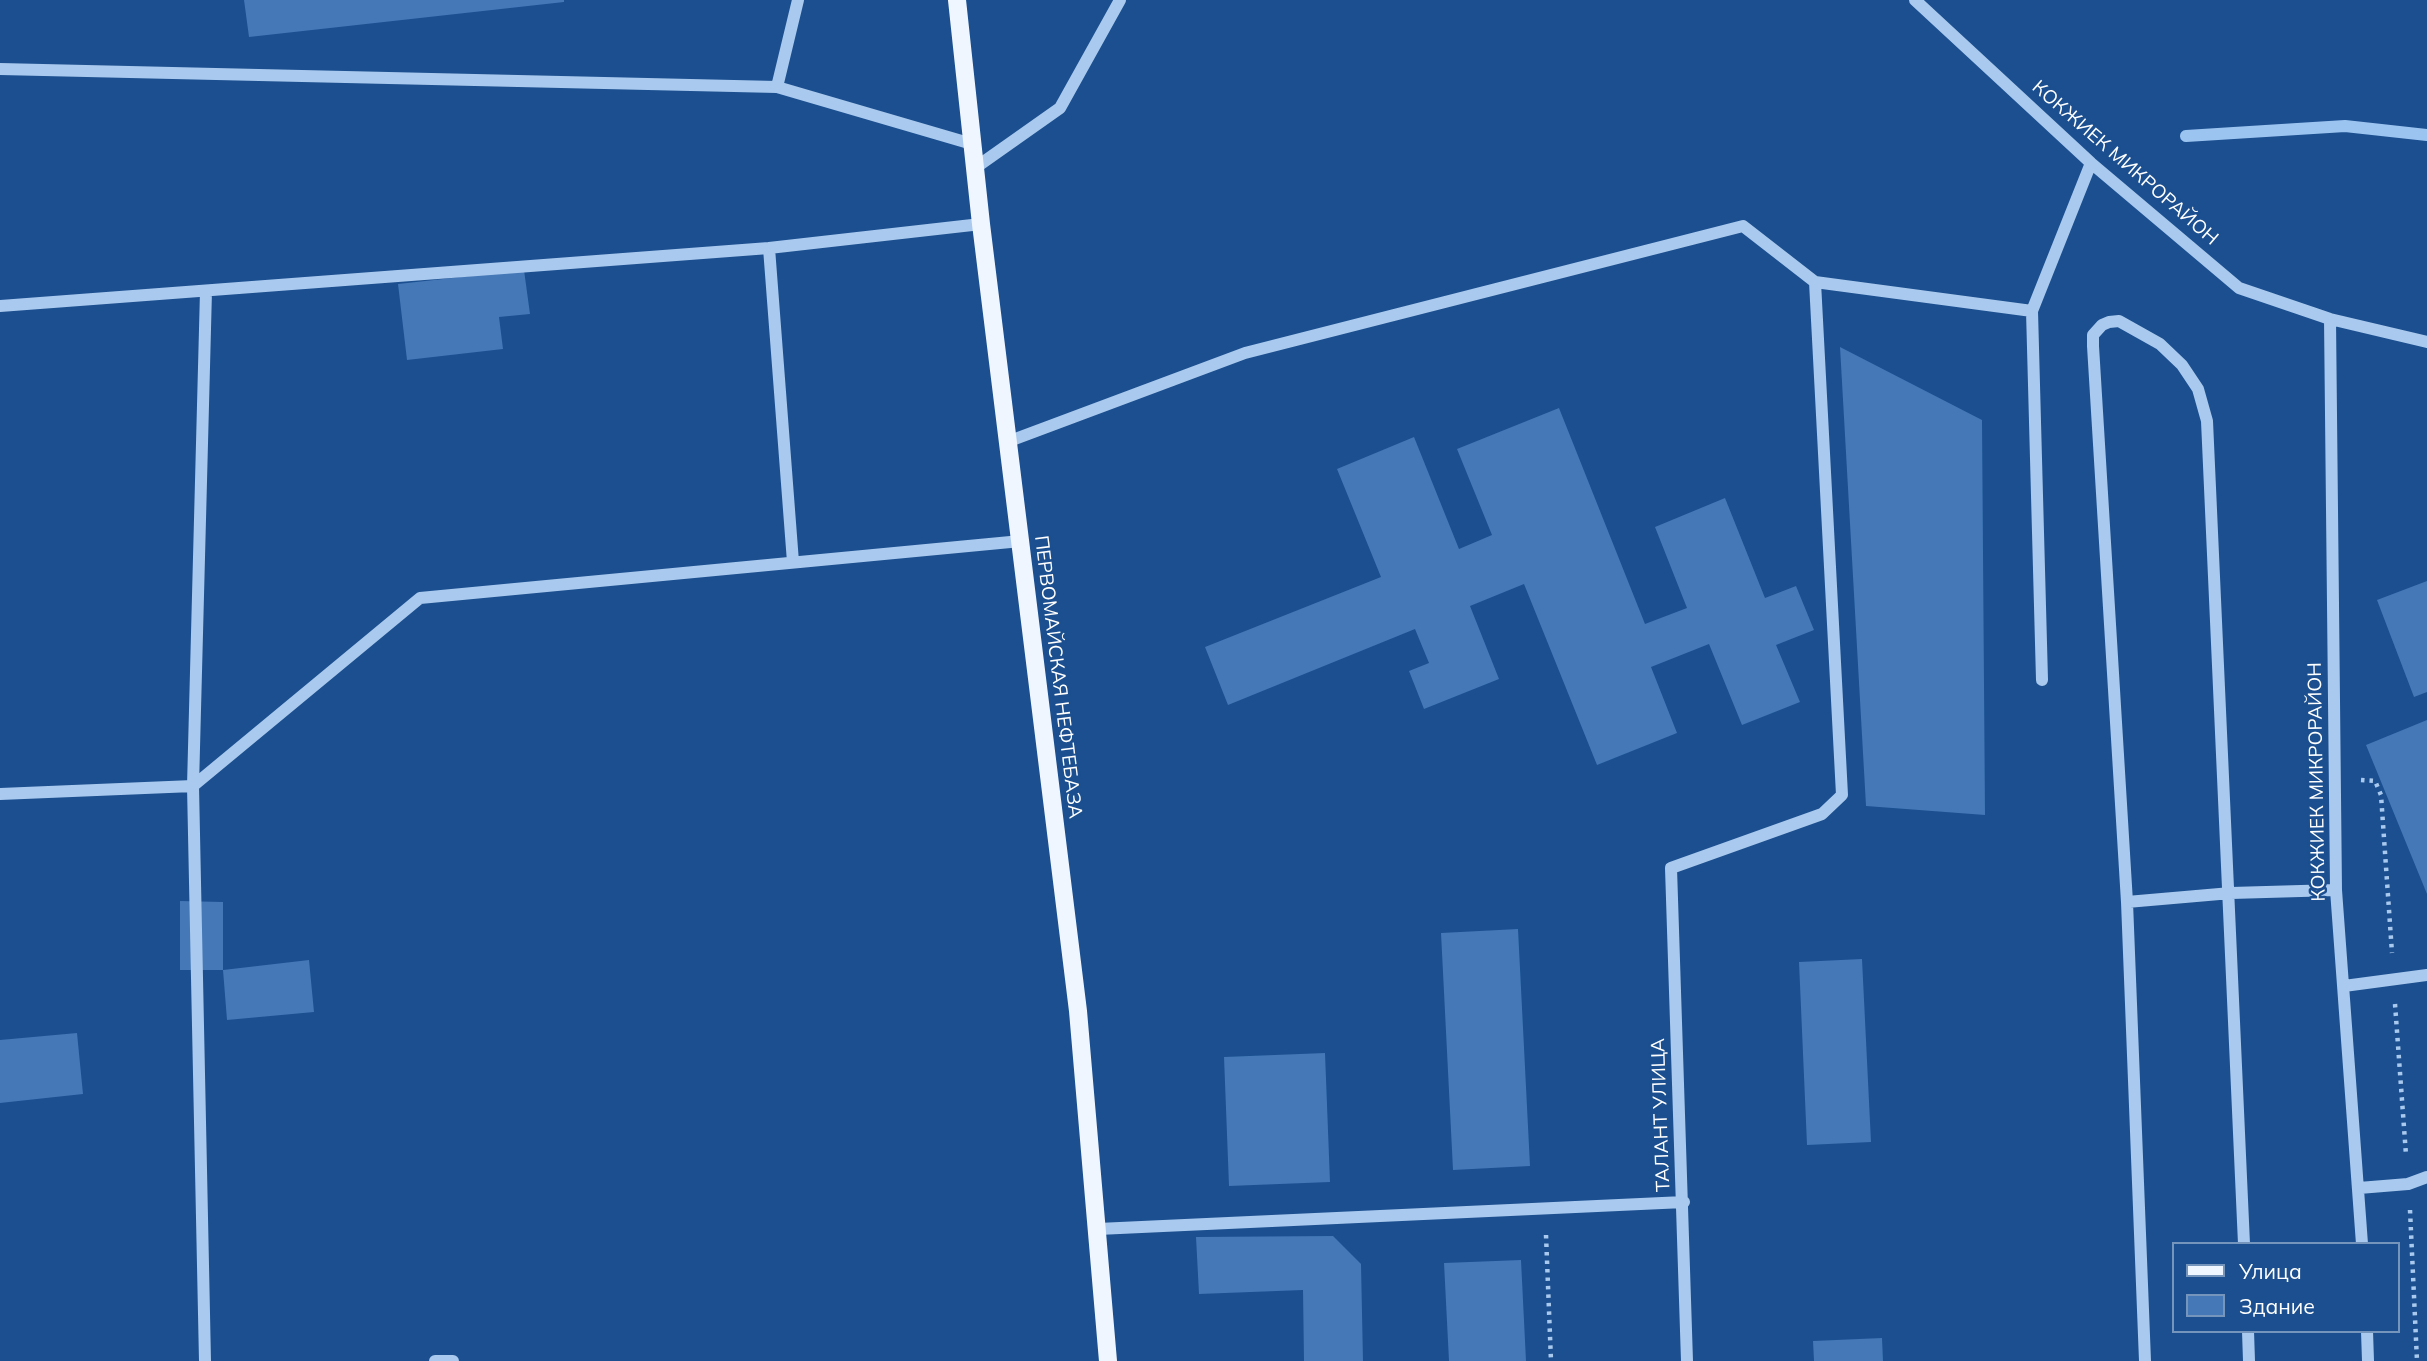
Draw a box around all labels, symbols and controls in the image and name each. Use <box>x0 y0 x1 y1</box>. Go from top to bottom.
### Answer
street label: КОКЖИЕК МИКРОРАЙОН <box>2027 76 2223 250</box>
street label: ПЕРВОМАЙСКАЯ НЕФТЕБАЗА <box>1029 534 1087 820</box>
street label: КОКЖИЕК МИКРОРАЙОН <box>2304 662 2330 902</box>
street label: ТАЛАНТ УЛИЦА <box>1647 1038 1675 1192</box>
legend <box>2172 1242 2399 1333</box>
text: Улица <box>2239 1258 2302 1284</box>
text: Здание <box>2239 1293 2315 1319</box>

